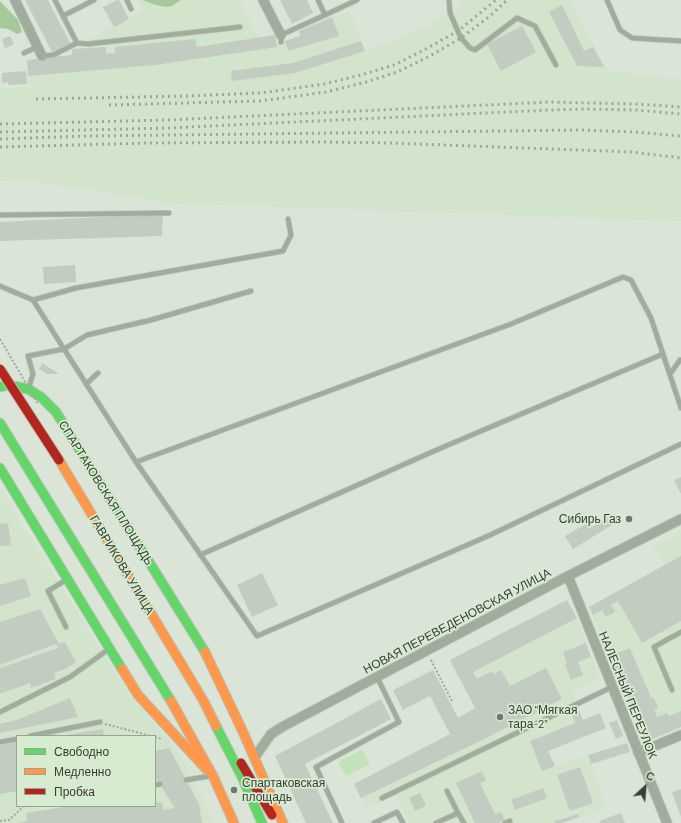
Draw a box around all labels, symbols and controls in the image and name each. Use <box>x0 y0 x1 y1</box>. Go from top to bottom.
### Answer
street label: СПАРТАКОВСКАЯ ПЛОЩАДЬ <box>55 418 157 568</box>
place label: Сибирь Газ <box>559 512 621 526</box>
street label: ГАВРИКОВА УЛИЦА <box>87 513 157 617</box>
marker: Сибирь Газ <box>624 514 634 524</box>
street label: НОВАЯ ПЕРЕВЕДЕНОВСКАЯ УЛИЦА <box>361 565 553 677</box>
street label: НАЛЕСНЫЙ ПЕРЕУЛОК <box>596 629 660 761</box>
place label: ЗАО "Мягкая тара-2" <box>508 703 577 731</box>
marker: ЗАО "Мягкая тара-2" <box>495 712 505 722</box>
legend <box>16 735 156 807</box>
text: Свободно <box>54 744 109 758</box>
text: Медленно <box>54 764 111 778</box>
north arrow <box>625 767 665 807</box>
text: С <box>644 768 657 783</box>
place label: Спартаковская площадь <box>242 776 325 804</box>
text: Пробка <box>54 784 95 798</box>
marker: Спартаковская площадь <box>229 785 239 795</box>

